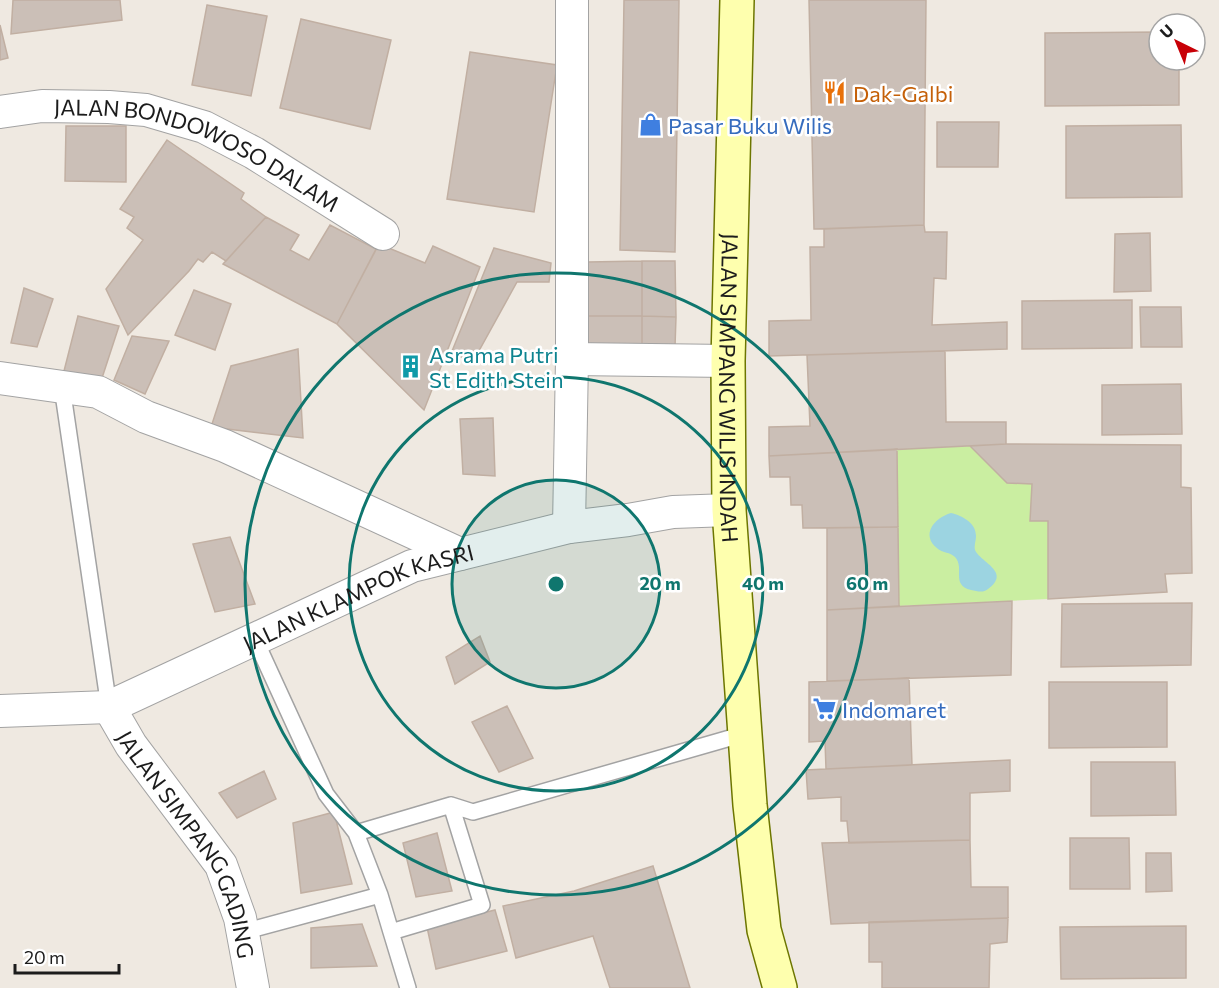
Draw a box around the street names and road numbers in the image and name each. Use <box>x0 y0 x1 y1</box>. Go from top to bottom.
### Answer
street label: JALAN BONDOWOSO DALAM <box>54 93 344 217</box>
street label: JALAN SIMPANG WILIS INDAH <box>714 233 745 544</box>
street label: JALAN KLAMPOK KASRI <box>238 538 476 656</box>
street label: JALAN SIMPANG GADING <box>112 726 261 960</box>

